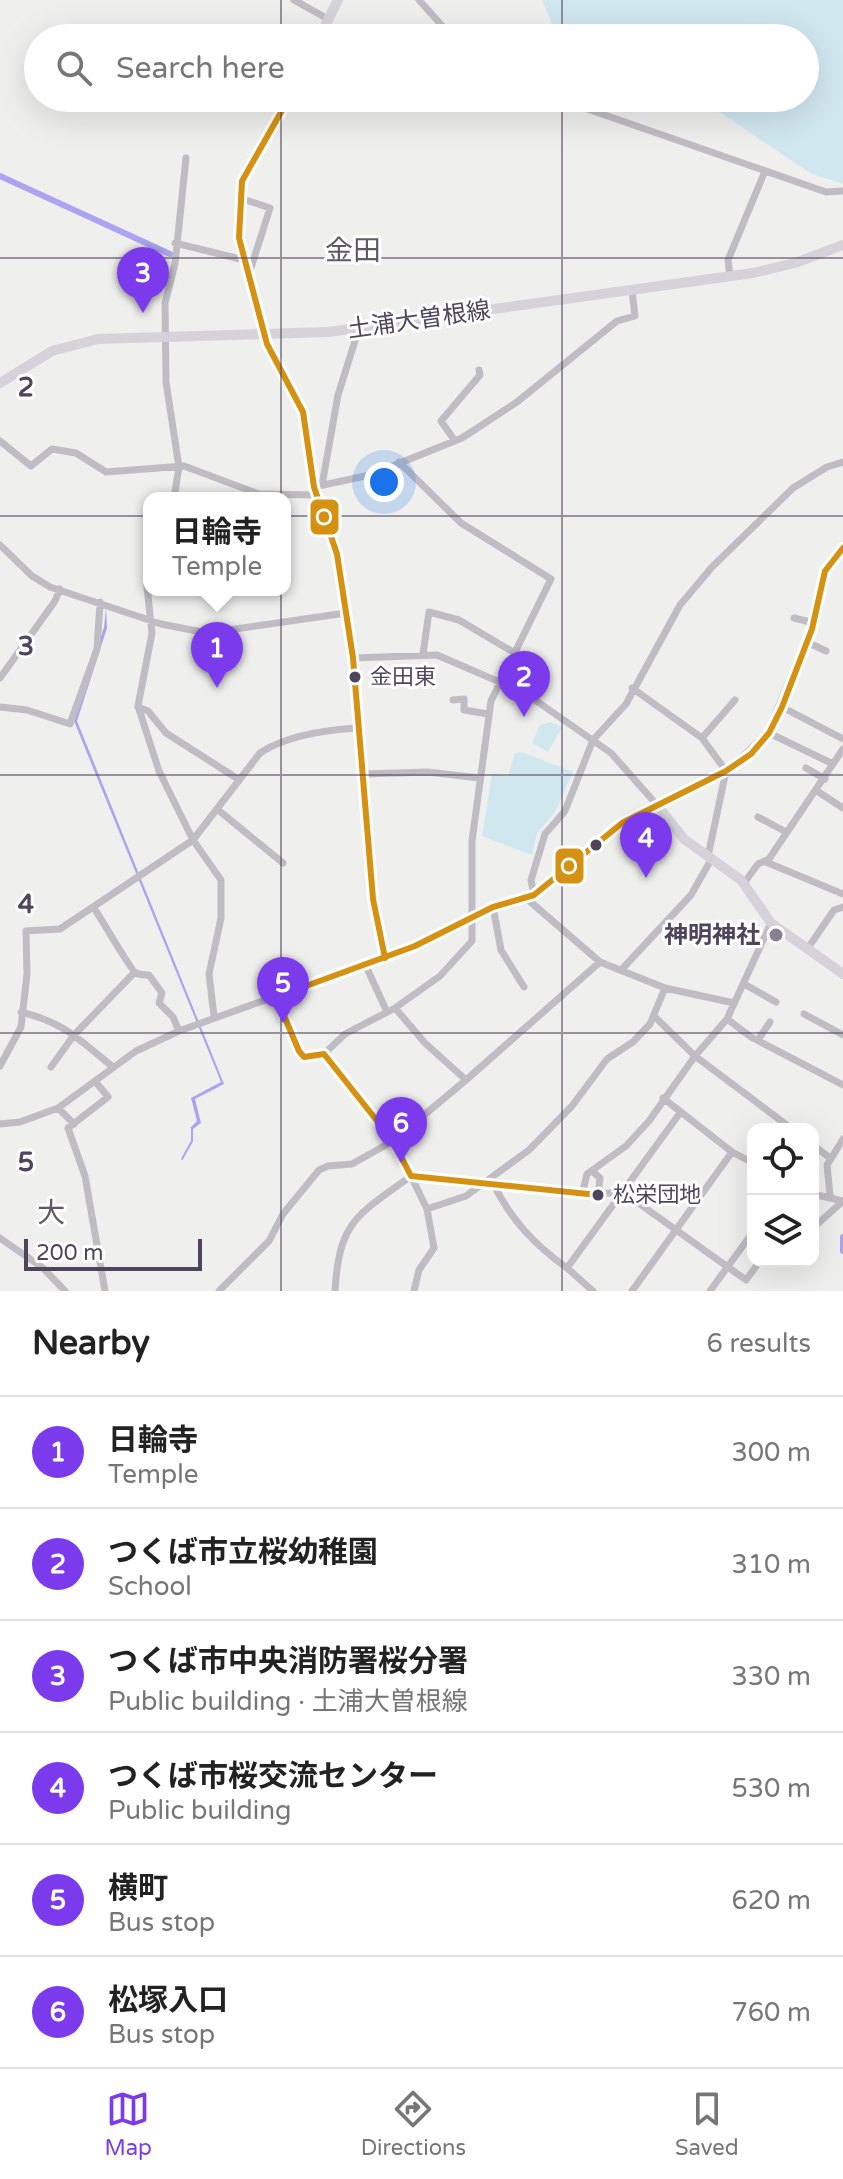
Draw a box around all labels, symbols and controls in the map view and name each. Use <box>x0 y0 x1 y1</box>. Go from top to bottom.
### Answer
search box <box>24 24 819 112</box>
icon: search <box>52 46 96 90</box>
text: Search here <box>116 50 285 87</box>
district label: 金田 <box>325 234 381 268</box>
pin: 3 <box>117 247 169 313</box>
street label: 土浦大曽根線 <box>346 296 492 344</box>
text: 2 <box>18 372 34 403</box>
your location <box>364 462 404 502</box>
popup <box>143 492 291 596</box>
line badge: O <box>309 498 340 536</box>
text: O <box>315 505 333 531</box>
text: 日輪寺 <box>172 514 262 551</box>
text: Temple <box>172 551 262 582</box>
pin: 1 <box>191 622 243 688</box>
text: 3 <box>18 631 34 662</box>
pin: 2 <box>498 651 550 717</box>
place label: 金田東 <box>370 664 436 690</box>
marker: 金田東 <box>347 669 363 685</box>
pin: 4 <box>620 812 672 878</box>
unlabelled marker <box>588 837 604 853</box>
line badge: O <box>554 847 585 885</box>
text: O <box>560 854 578 880</box>
text: 4 <box>18 889 34 920</box>
place label: 神明神社 <box>664 921 760 950</box>
marker: 神明神社 <box>767 926 785 944</box>
pin: 5 <box>257 957 309 1023</box>
pin: 6 <box>375 1097 427 1163</box>
map controls <box>747 1123 819 1267</box>
button: locate <box>747 1123 819 1195</box>
text: 5 <box>18 1147 34 1178</box>
place label: 松栄団地 <box>613 1182 701 1208</box>
marker: 松栄団地 <box>590 1187 606 1203</box>
button: layers <box>747 1195 819 1267</box>
district label: 大 <box>37 1196 65 1230</box>
scale bar <box>24 1235 202 1271</box>
text: 200 m <box>36 1240 103 1266</box>
text: Nearby <box>32 1323 150 1364</box>
text: 6 results <box>706 1328 811 1359</box>
text: 日輪寺 <box>108 1422 198 1459</box>
text: 1 <box>50 1437 66 1468</box>
text: 300 m <box>731 1437 811 1468</box>
text: Temple <box>108 1459 198 1490</box>
text: つくば市立桜幼稚園 <box>108 1534 378 1571</box>
text: 2 <box>50 1549 66 1580</box>
text: 310 m <box>731 1549 811 1580</box>
text: School <box>108 1571 192 1602</box>
text: つくば市中央消防署桜分署 <box>108 1643 468 1680</box>
text: 3 <box>50 1661 66 1692</box>
text: 330 m <box>731 1661 811 1692</box>
text: Public building · 土浦大曽根線 <box>108 1686 468 1717</box>
text: つくば市桜交流センター <box>108 1758 438 1795</box>
text: 4 <box>50 1773 66 1804</box>
text: 530 m <box>731 1773 811 1804</box>
text: Public building <box>108 1795 291 1826</box>
text: 横町 <box>108 1870 168 1907</box>
text: 5 <box>50 1885 66 1916</box>
text: 620 m <box>731 1885 811 1916</box>
text: Bus stop <box>108 1907 215 1938</box>
text: 松塚入口 <box>108 1982 228 2019</box>
text: 6 <box>50 1997 66 2028</box>
text: 760 m <box>731 1997 811 2028</box>
text: Bus stop <box>108 2019 215 2050</box>
tab: Map <box>104 2087 152 2161</box>
tab: Directions <box>361 2087 466 2161</box>
tab: Saved <box>675 2087 739 2161</box>

